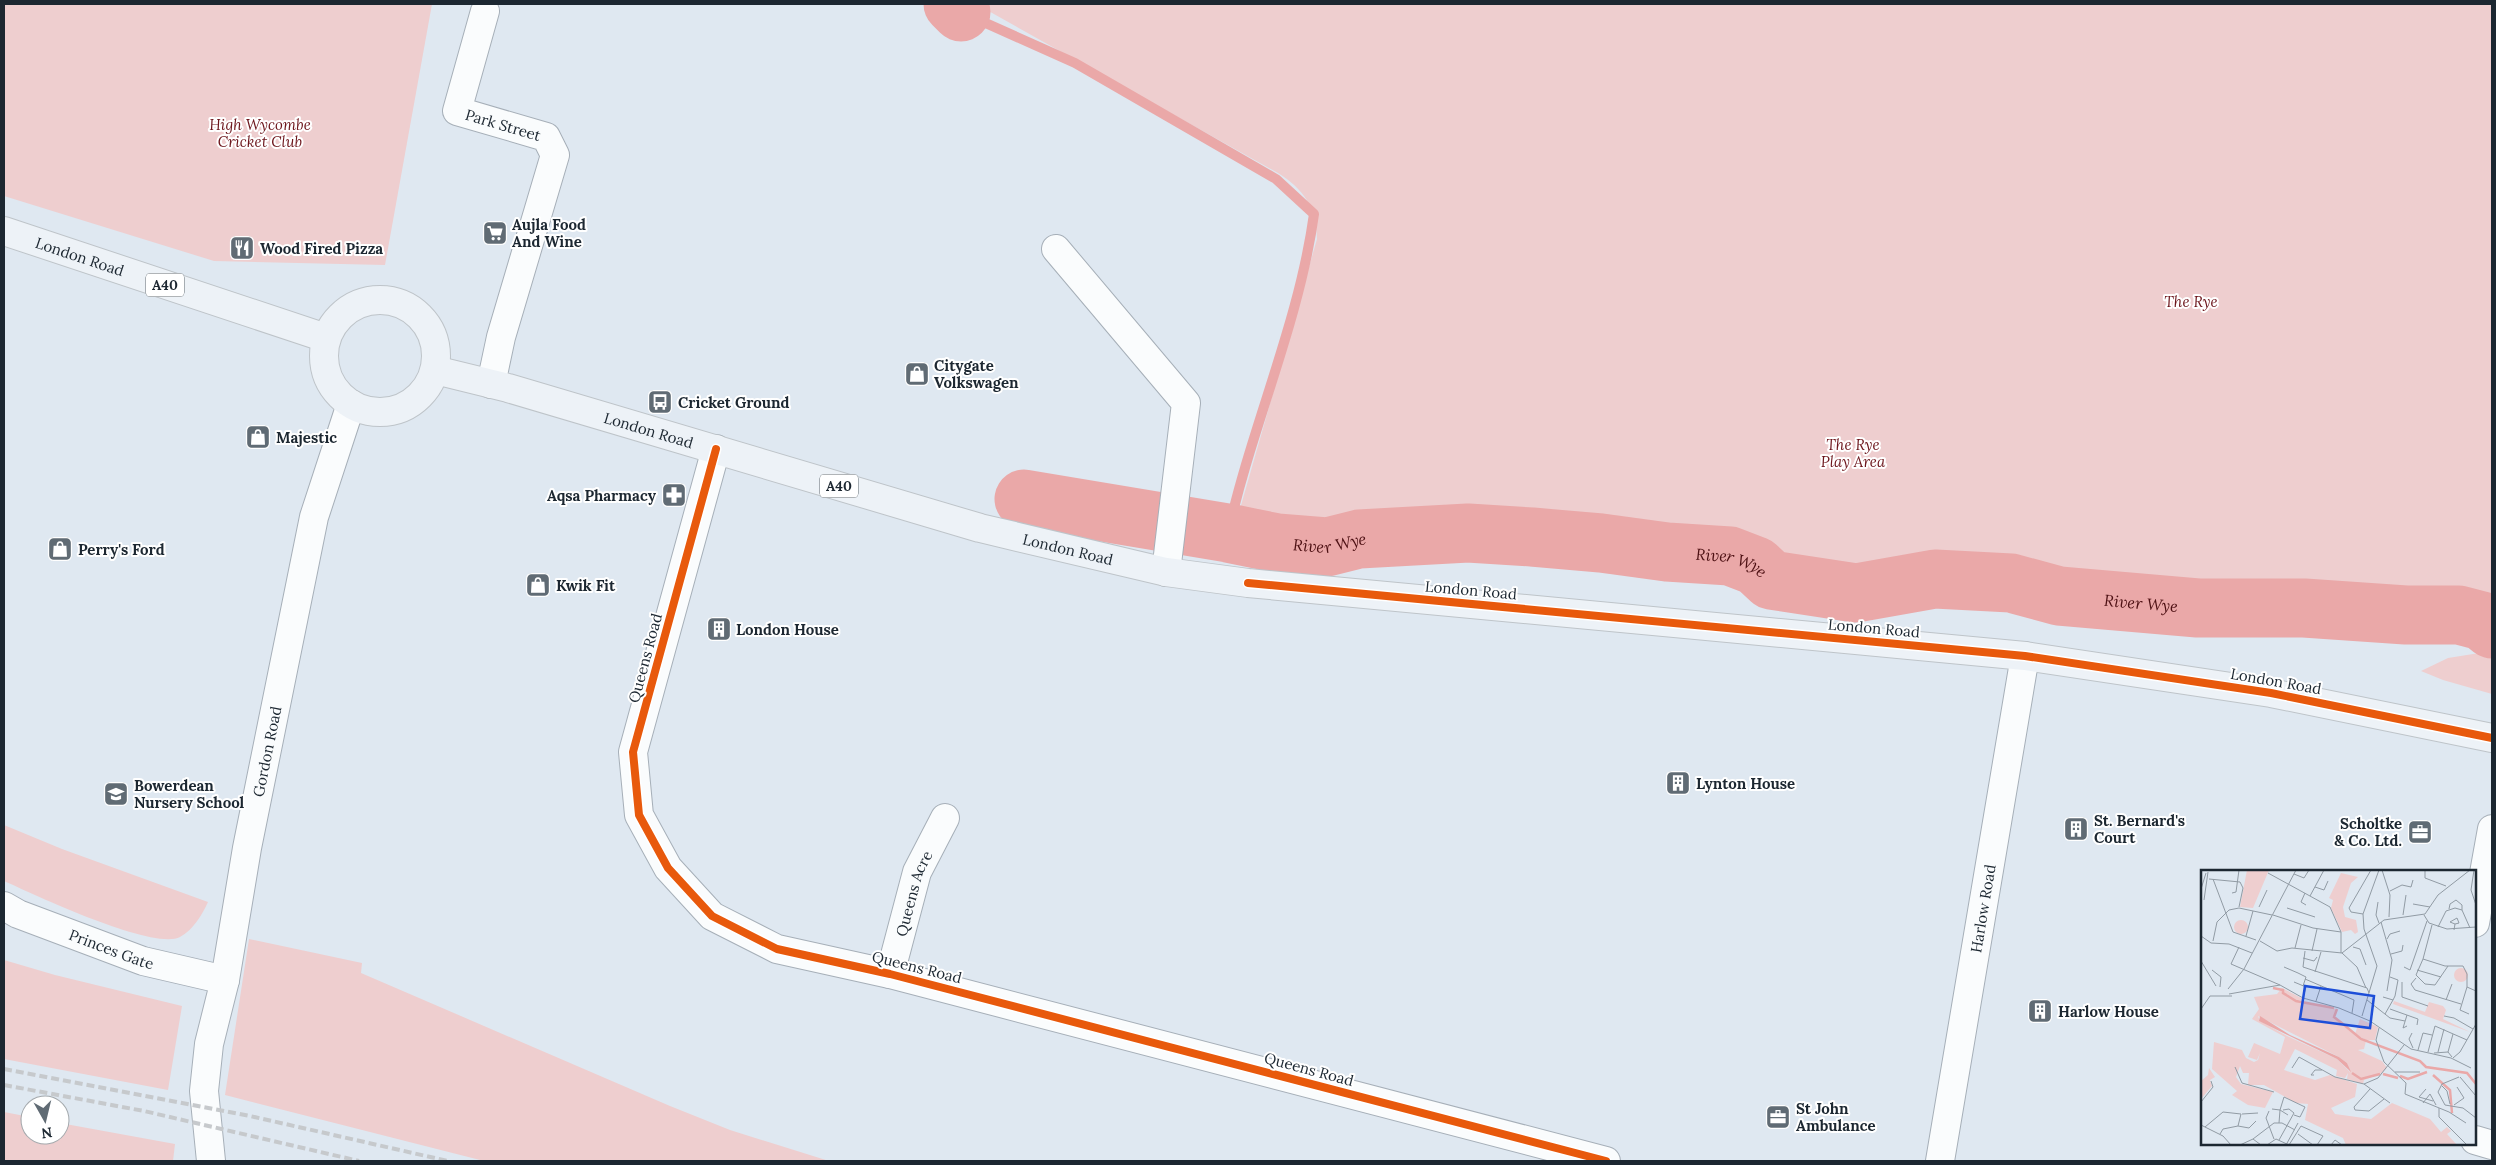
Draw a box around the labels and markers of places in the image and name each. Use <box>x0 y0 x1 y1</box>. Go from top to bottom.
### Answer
place label: Aujla Food And Wine <box>512 215 586 251</box>
supermarket icon: Aujla Food And Wine <box>482 220 508 246</box>
restaurant icon: Wood Fired Pizza <box>229 235 255 261</box>
place label: Wood Fired Pizza <box>260 239 383 258</box>
place label: Citygate Volkswagen <box>934 356 1019 392</box>
shop icon: Citygate Volkswagen <box>904 361 930 387</box>
bus stop icon: Cricket Ground <box>647 389 673 415</box>
place label: Cricket Ground <box>678 393 790 412</box>
shop icon: Majestic <box>245 424 271 450</box>
place label: Majestic <box>276 428 337 447</box>
pharmacy icon: Aqsa Pharmacy <box>661 482 687 508</box>
place label: Aqsa Pharmacy <box>547 486 657 505</box>
shop icon: Perry's Ford <box>47 536 73 562</box>
place label: Perry's Ford <box>78 540 165 559</box>
shop icon: Kwik Fit <box>525 572 551 598</box>
place label: Kwik Fit <box>556 576 616 595</box>
building icon: London House <box>706 616 732 642</box>
place label: London House <box>736 620 839 639</box>
building icon: Lynton House <box>1665 770 1691 796</box>
place label: Lynton House <box>1696 774 1795 793</box>
place label: Bowerdean Nursery School <box>134 776 245 812</box>
school or university icon: Bowerdean Nursery School <box>103 781 129 807</box>
place label: St. Bernard's Court <box>2094 811 2185 847</box>
place label: Scholtke & Co. Ltd. <box>2334 814 2402 850</box>
building icon: St. Bernard's Court <box>2063 816 2089 842</box>
office icon: Scholtke & Co. Ltd. <box>2407 819 2433 845</box>
building icon: Harlow House <box>2027 998 2053 1024</box>
place label: Harlow House <box>2058 1002 2159 1021</box>
place label: St John Ambulance <box>1796 1099 1876 1135</box>
office icon: St John Ambulance <box>1765 1104 1791 1130</box>

